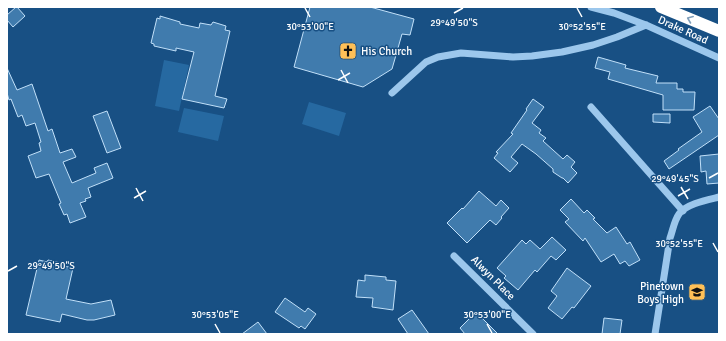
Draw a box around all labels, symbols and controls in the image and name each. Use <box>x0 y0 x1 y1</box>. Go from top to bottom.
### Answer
street label: Drake Road <box>656 13 710 47</box>
one-way arrow <box>687 16 695 24</box>
text: 29°49'50"S <box>430 17 478 29</box>
text: 30°53'00"E <box>286 21 334 33</box>
text: 30°52'55"E <box>558 21 606 33</box>
church icon: His Church <box>338 41 358 61</box>
place label: His Church <box>361 45 412 58</box>
text: 29°49'45"S <box>651 173 699 185</box>
text: 30°52'55"E <box>655 238 703 250</box>
street label: Alwyn Place <box>468 253 518 303</box>
text: 29°49'50"S <box>27 260 75 272</box>
place label: Pinetown Boys High <box>637 280 684 306</box>
school or university icon: Pinetown Boys High <box>687 282 707 302</box>
text: 30°53'05"E <box>191 309 239 321</box>
text: 30°53'00"E <box>463 309 511 321</box>

